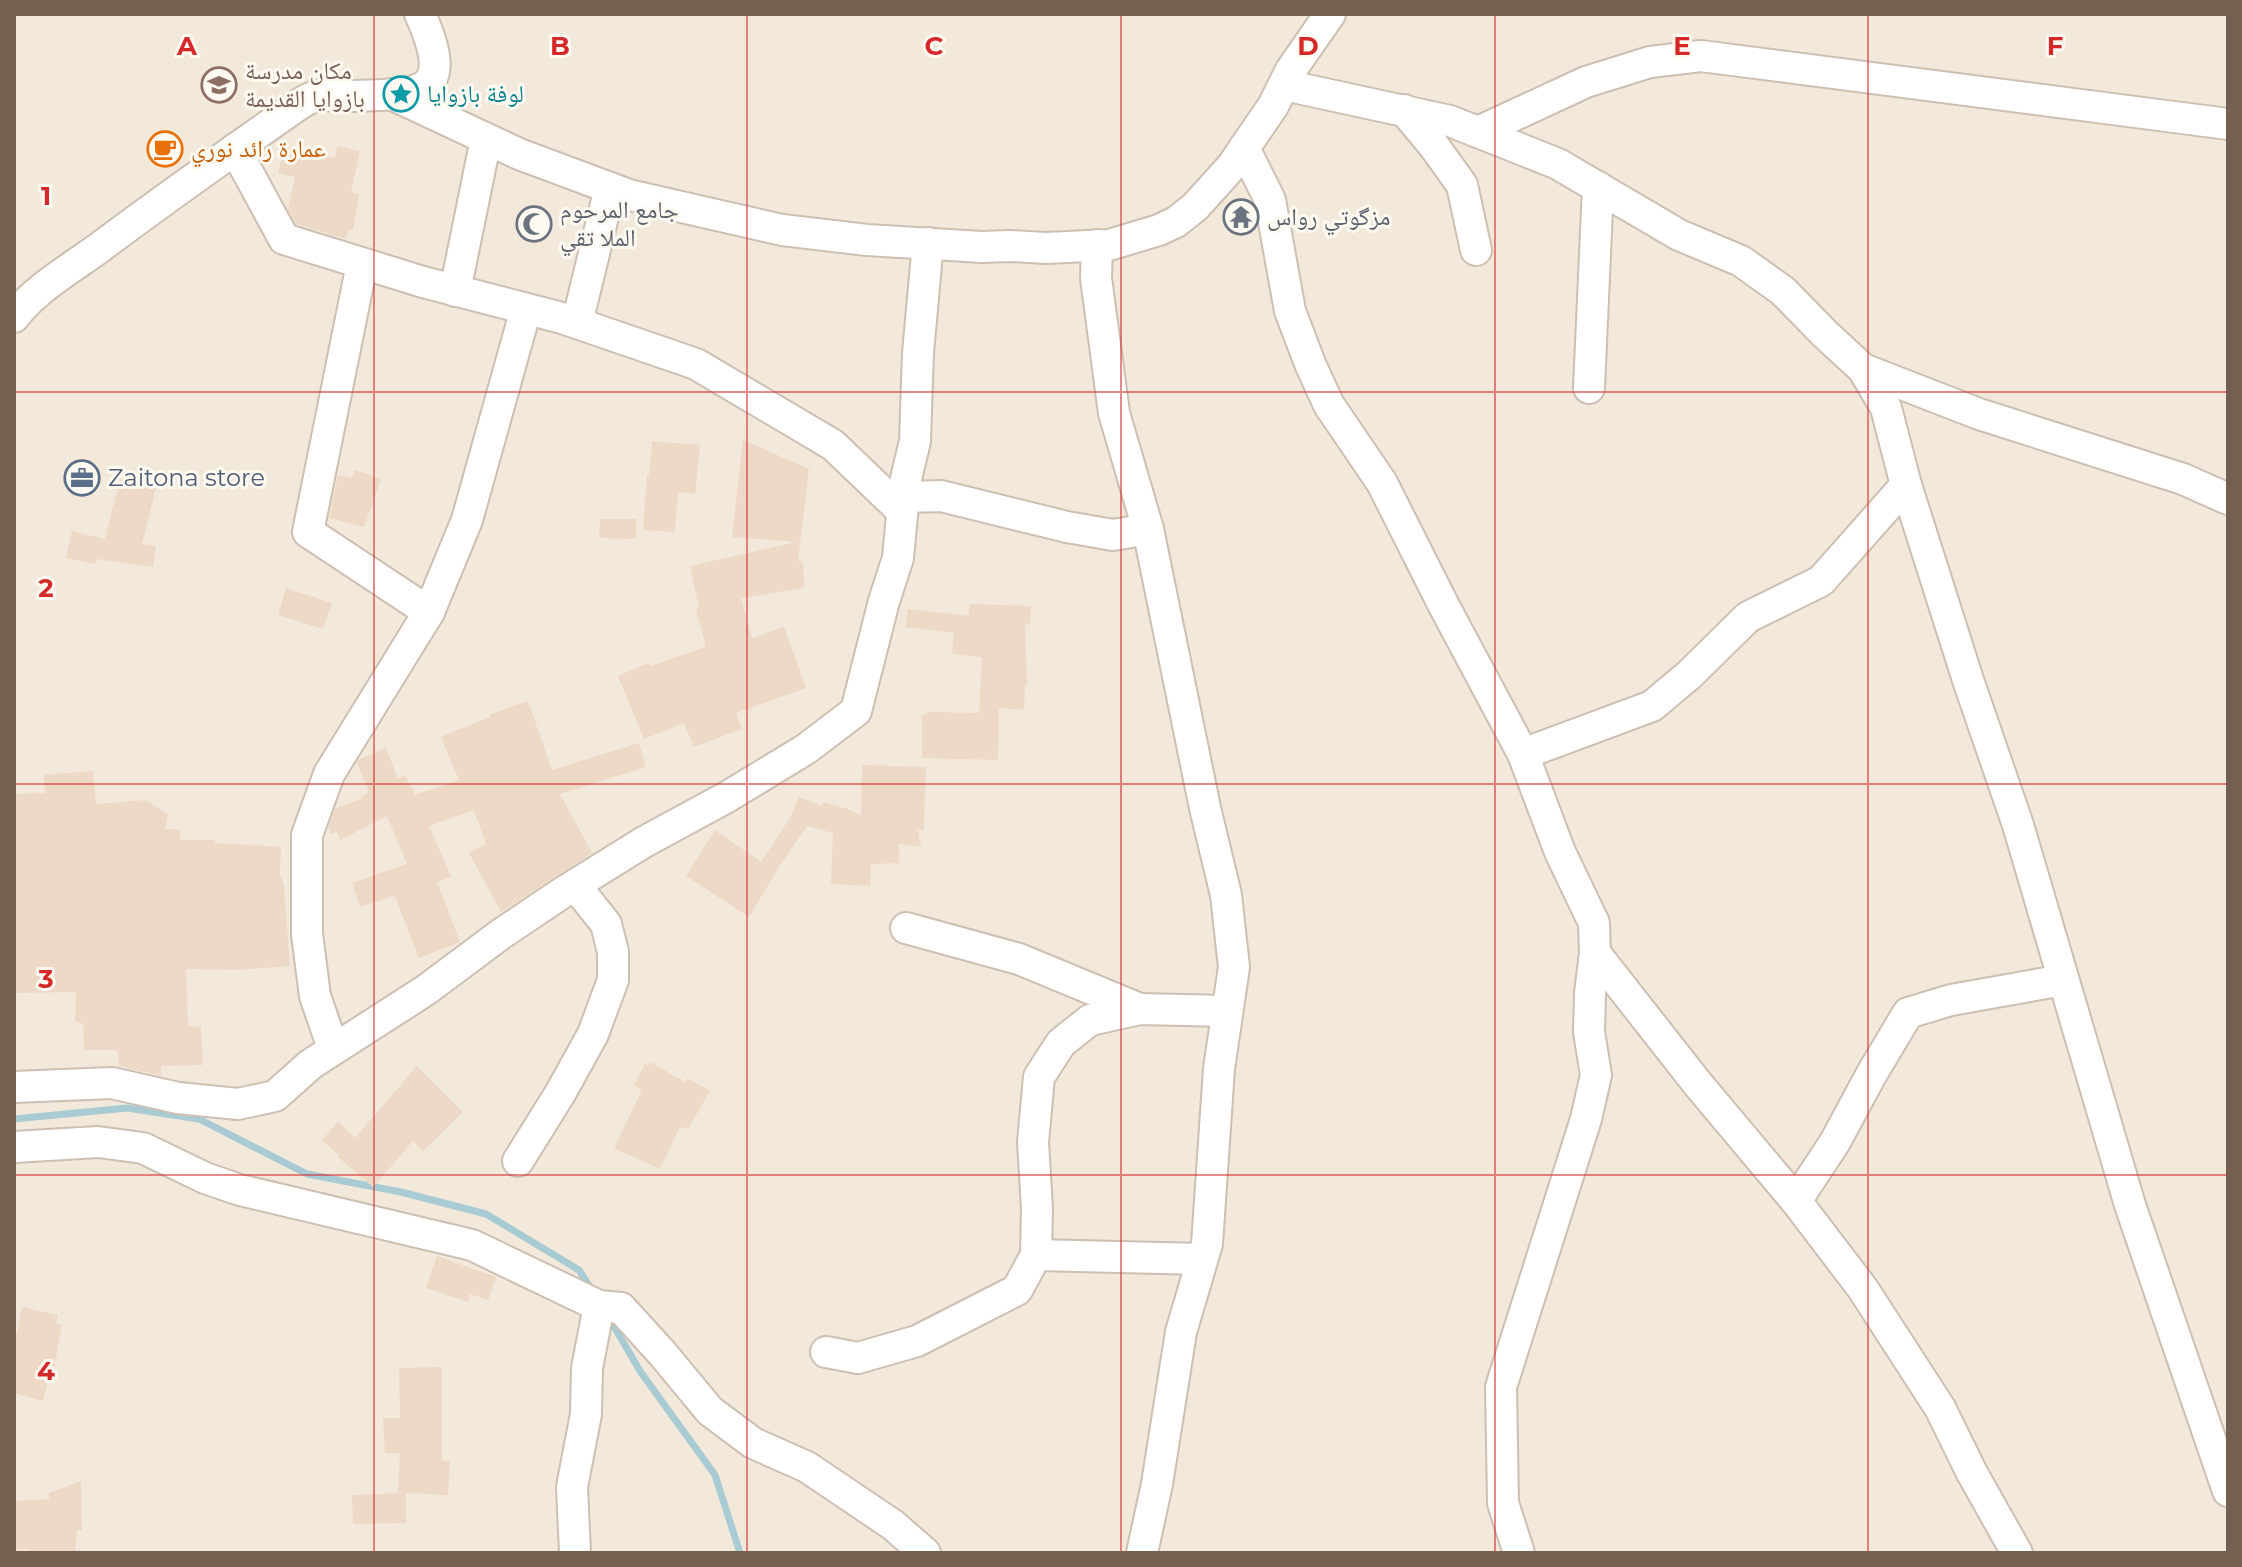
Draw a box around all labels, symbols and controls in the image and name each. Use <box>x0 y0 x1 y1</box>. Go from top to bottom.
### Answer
text: A <box>176 30 198 62</box>
text: B <box>550 30 570 62</box>
text: C <box>925 30 944 62</box>
text: D <box>1297 30 1319 62</box>
text: E <box>1673 30 1691 62</box>
text: F <box>2047 30 2063 62</box>
place label: مكان مدرسة بازوايا القديمة <box>245 56 365 113</box>
school or university icon: مكان مدرسة بازوايا القديمة <box>200 66 238 104</box>
place icon: لوفة بازوايا <box>382 75 420 113</box>
place label: لوفة بازوايا <box>427 79 524 108</box>
cafe icon: عمارة رائد نوري <box>146 130 184 168</box>
place label: عمارة رائد نوري <box>191 134 326 168</box>
text: 1 <box>41 180 51 212</box>
place label: جامع المرحوم الملا تقي <box>560 195 679 257</box>
temple icon: مزگوتي رواس <box>1222 198 1260 236</box>
place label: مزگوتي رواس <box>1267 202 1390 236</box>
mosque icon: جامع المرحوم الملا تقي <box>515 205 553 243</box>
office icon: Zaitona store <box>63 459 101 497</box>
place label: Zaitona store <box>108 463 265 492</box>
text: 2 <box>38 572 54 604</box>
text: 3 <box>37 963 54 995</box>
text: 4 <box>37 1355 55 1387</box>

